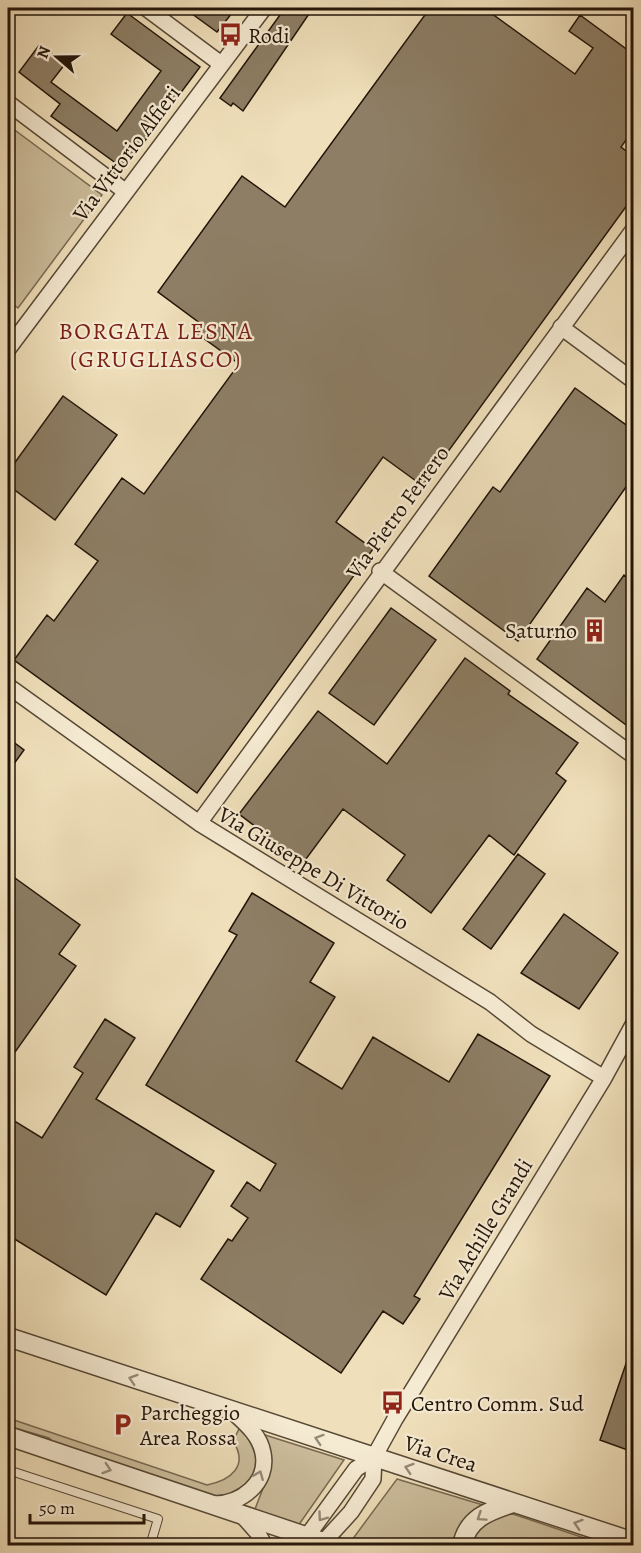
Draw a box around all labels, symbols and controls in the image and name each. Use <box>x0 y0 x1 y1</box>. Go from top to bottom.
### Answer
place label: Rodi <box>248 21 290 51</box>
bus stop icon: Rodi <box>217 22 243 48</box>
north arrow <box>27 27 87 87</box>
text: N <box>32 43 56 61</box>
street label: Via Vittorio Alfieri <box>65 80 188 228</box>
district label: BORGATA LESNA (GRUGLIASCO) <box>58 315 254 375</box>
street label: Via Pietro Ferrero <box>339 440 456 586</box>
place label: Saturno <box>505 616 577 646</box>
building icon: Saturno <box>582 617 608 643</box>
street label: Via Giuseppe Di Vittorio <box>212 799 415 938</box>
street label: Via Achille Grandi <box>431 1153 540 1307</box>
one-way arrow <box>128 1373 139 1386</box>
place label: Centro Comm. Sud <box>411 1389 584 1419</box>
bus stop icon: Centro Comm. Sud <box>380 1390 406 1416</box>
place label: Parcheggio Area Rossa <box>139 1398 240 1453</box>
parking icon: Parcheggio Area Rossa <box>109 1412 135 1438</box>
street label: Via Crea <box>399 1428 482 1480</box>
one-way arrow <box>314 1434 325 1446</box>
one-way arrow <box>101 1462 112 1475</box>
one-way arrow <box>404 1463 415 1475</box>
one-way arrow <box>252 1471 264 1482</box>
scale bar <box>30 1487 144 1525</box>
text: 50 m <box>39 1496 75 1520</box>
one-way arrow <box>318 1510 329 1521</box>
one-way arrow <box>476 1510 487 1521</box>
one-way arrow <box>573 1519 584 1531</box>

